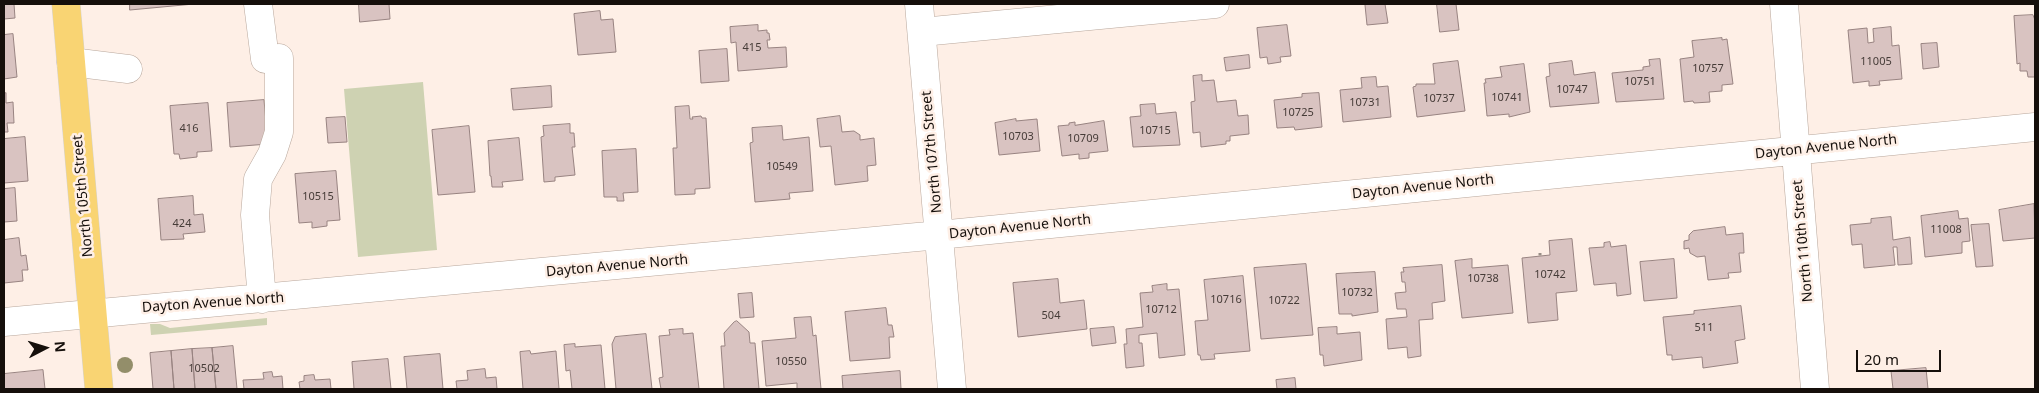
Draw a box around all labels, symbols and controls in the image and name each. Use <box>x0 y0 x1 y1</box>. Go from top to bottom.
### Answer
house number: 415 <box>743 41 761 55</box>
house number: 11005 <box>1860 55 1892 69</box>
house number: 10757 <box>1692 62 1724 76</box>
house number: 10751 <box>1624 75 1656 89</box>
house number: 10747 <box>1556 83 1588 97</box>
street label: North 107th Street <box>918 90 946 214</box>
house number: 10741 <box>1491 91 1523 105</box>
house number: 10737 <box>1423 92 1455 106</box>
house number: 10731 <box>1349 96 1381 110</box>
house number: 10725 <box>1282 106 1314 120</box>
house number: 416 <box>180 122 198 136</box>
house number: 10715 <box>1139 124 1171 138</box>
house number: 10703 <box>1002 130 1034 144</box>
street label: Dayton Avenue North <box>1754 131 1898 163</box>
house number: 10709 <box>1067 132 1099 146</box>
street label: North 105th Street <box>69 134 97 258</box>
house number: 10549 <box>766 160 798 174</box>
street label: Dayton Avenue North <box>1351 171 1495 203</box>
street label: North 110th Street <box>1789 179 1817 303</box>
house number: 10515 <box>302 190 334 204</box>
street label: Dayton Avenue North <box>948 211 1092 243</box>
house number: 424 <box>173 217 191 231</box>
house number: 11008 <box>1930 223 1962 237</box>
street label: Dayton Avenue North <box>545 251 689 281</box>
house number: 10742 <box>1534 268 1566 282</box>
house number: 10738 <box>1467 272 1499 286</box>
house number: 10732 <box>1341 286 1373 300</box>
street label: Dayton Avenue North <box>141 290 285 316</box>
house number: 10716 <box>1210 293 1242 307</box>
house number: 10722 <box>1268 294 1300 308</box>
house number: 10712 <box>1145 303 1177 317</box>
house number: 504 <box>1042 309 1060 323</box>
house number: 511 <box>1695 321 1713 335</box>
north arrow <box>20 323 70 373</box>
text: N <box>50 340 70 353</box>
scale bar <box>1859 340 1944 372</box>
text: 20 m <box>1864 349 1899 369</box>
house number: 10550 <box>775 355 807 369</box>
house number: 10502 <box>188 362 220 376</box>

